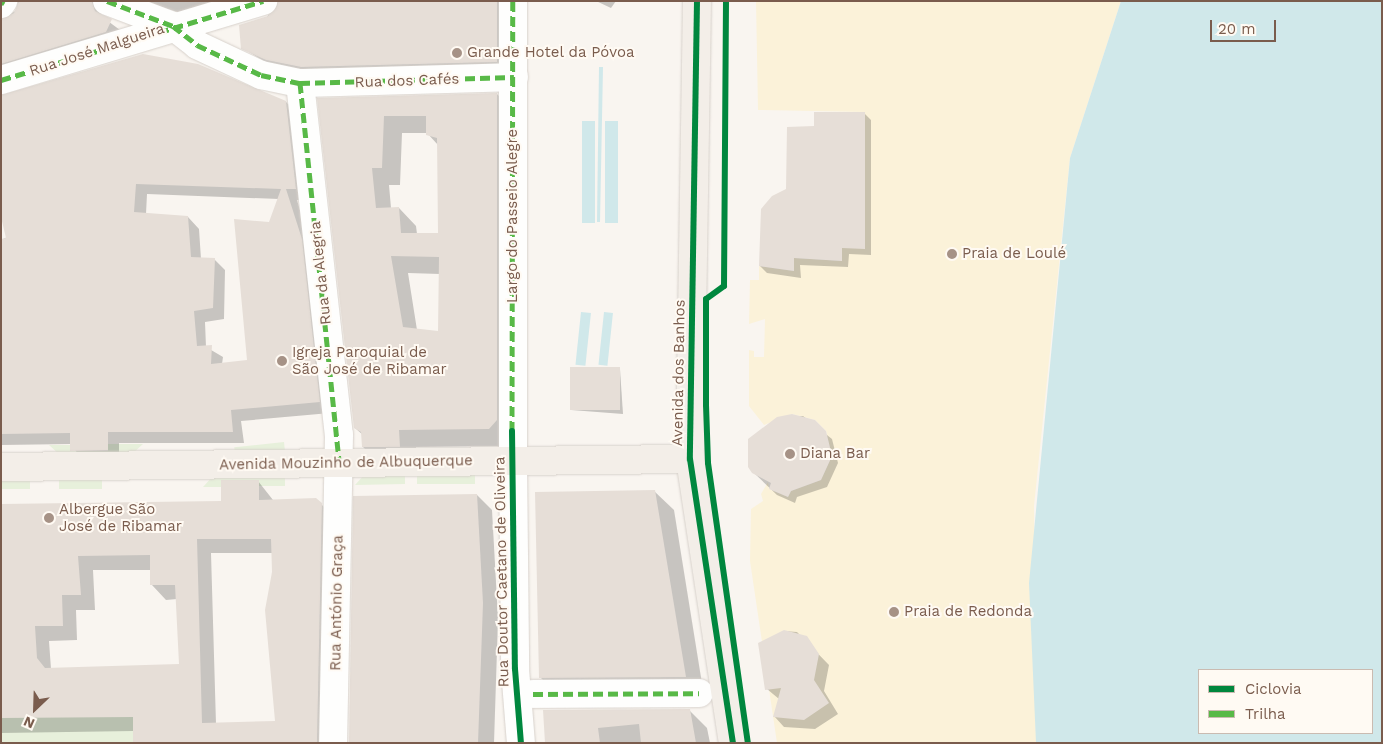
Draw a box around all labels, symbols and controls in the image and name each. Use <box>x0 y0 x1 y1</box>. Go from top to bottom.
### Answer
scale bar <box>1213 10 1279 42</box>
street label: Rua José Malgueira <box>27 20 167 80</box>
text: 20 m <box>1218 20 1256 38</box>
place label: Grande Hotel da Póvoa <box>467 44 635 62</box>
marker: Grande Hotel da Póvoa <box>451 47 463 59</box>
street label: Rua dos Cafés <box>354 70 460 92</box>
street label: Largo do Passeio Alegre <box>504 129 522 303</box>
street label: Rua da Alegria <box>307 220 335 326</box>
place label: Praia de Loulé <box>962 245 1067 263</box>
marker: Praia de Loulé <box>946 248 958 260</box>
street label: Avenida dos Banhos <box>669 299 689 447</box>
place label: Igreja Paroquial de São José de Ribamar <box>292 343 447 378</box>
marker: Igreja Paroquial de São José de Ribamar <box>276 355 288 367</box>
place label: Diana Bar <box>800 445 871 463</box>
marker: Diana Bar <box>784 448 796 460</box>
street label: Avenida Mouzinho de Albuquerque <box>219 452 473 474</box>
street label: Rua Doutor Caetano de Oliveira <box>491 456 513 688</box>
place label: Albergue São José de Ribamar <box>59 500 182 535</box>
marker: Albergue São José de Ribamar <box>43 512 55 524</box>
street label: Rua António Graça <box>327 535 347 671</box>
place label: Praia de Redonda <box>904 603 1032 621</box>
marker: Praia de Redonda <box>888 606 900 618</box>
legend <box>1198 669 1373 734</box>
text: Ciclovia <box>1245 680 1302 698</box>
north arrow <box>10 684 60 734</box>
text: Trilha <box>1245 705 1286 723</box>
text: N <box>21 713 37 732</box>

